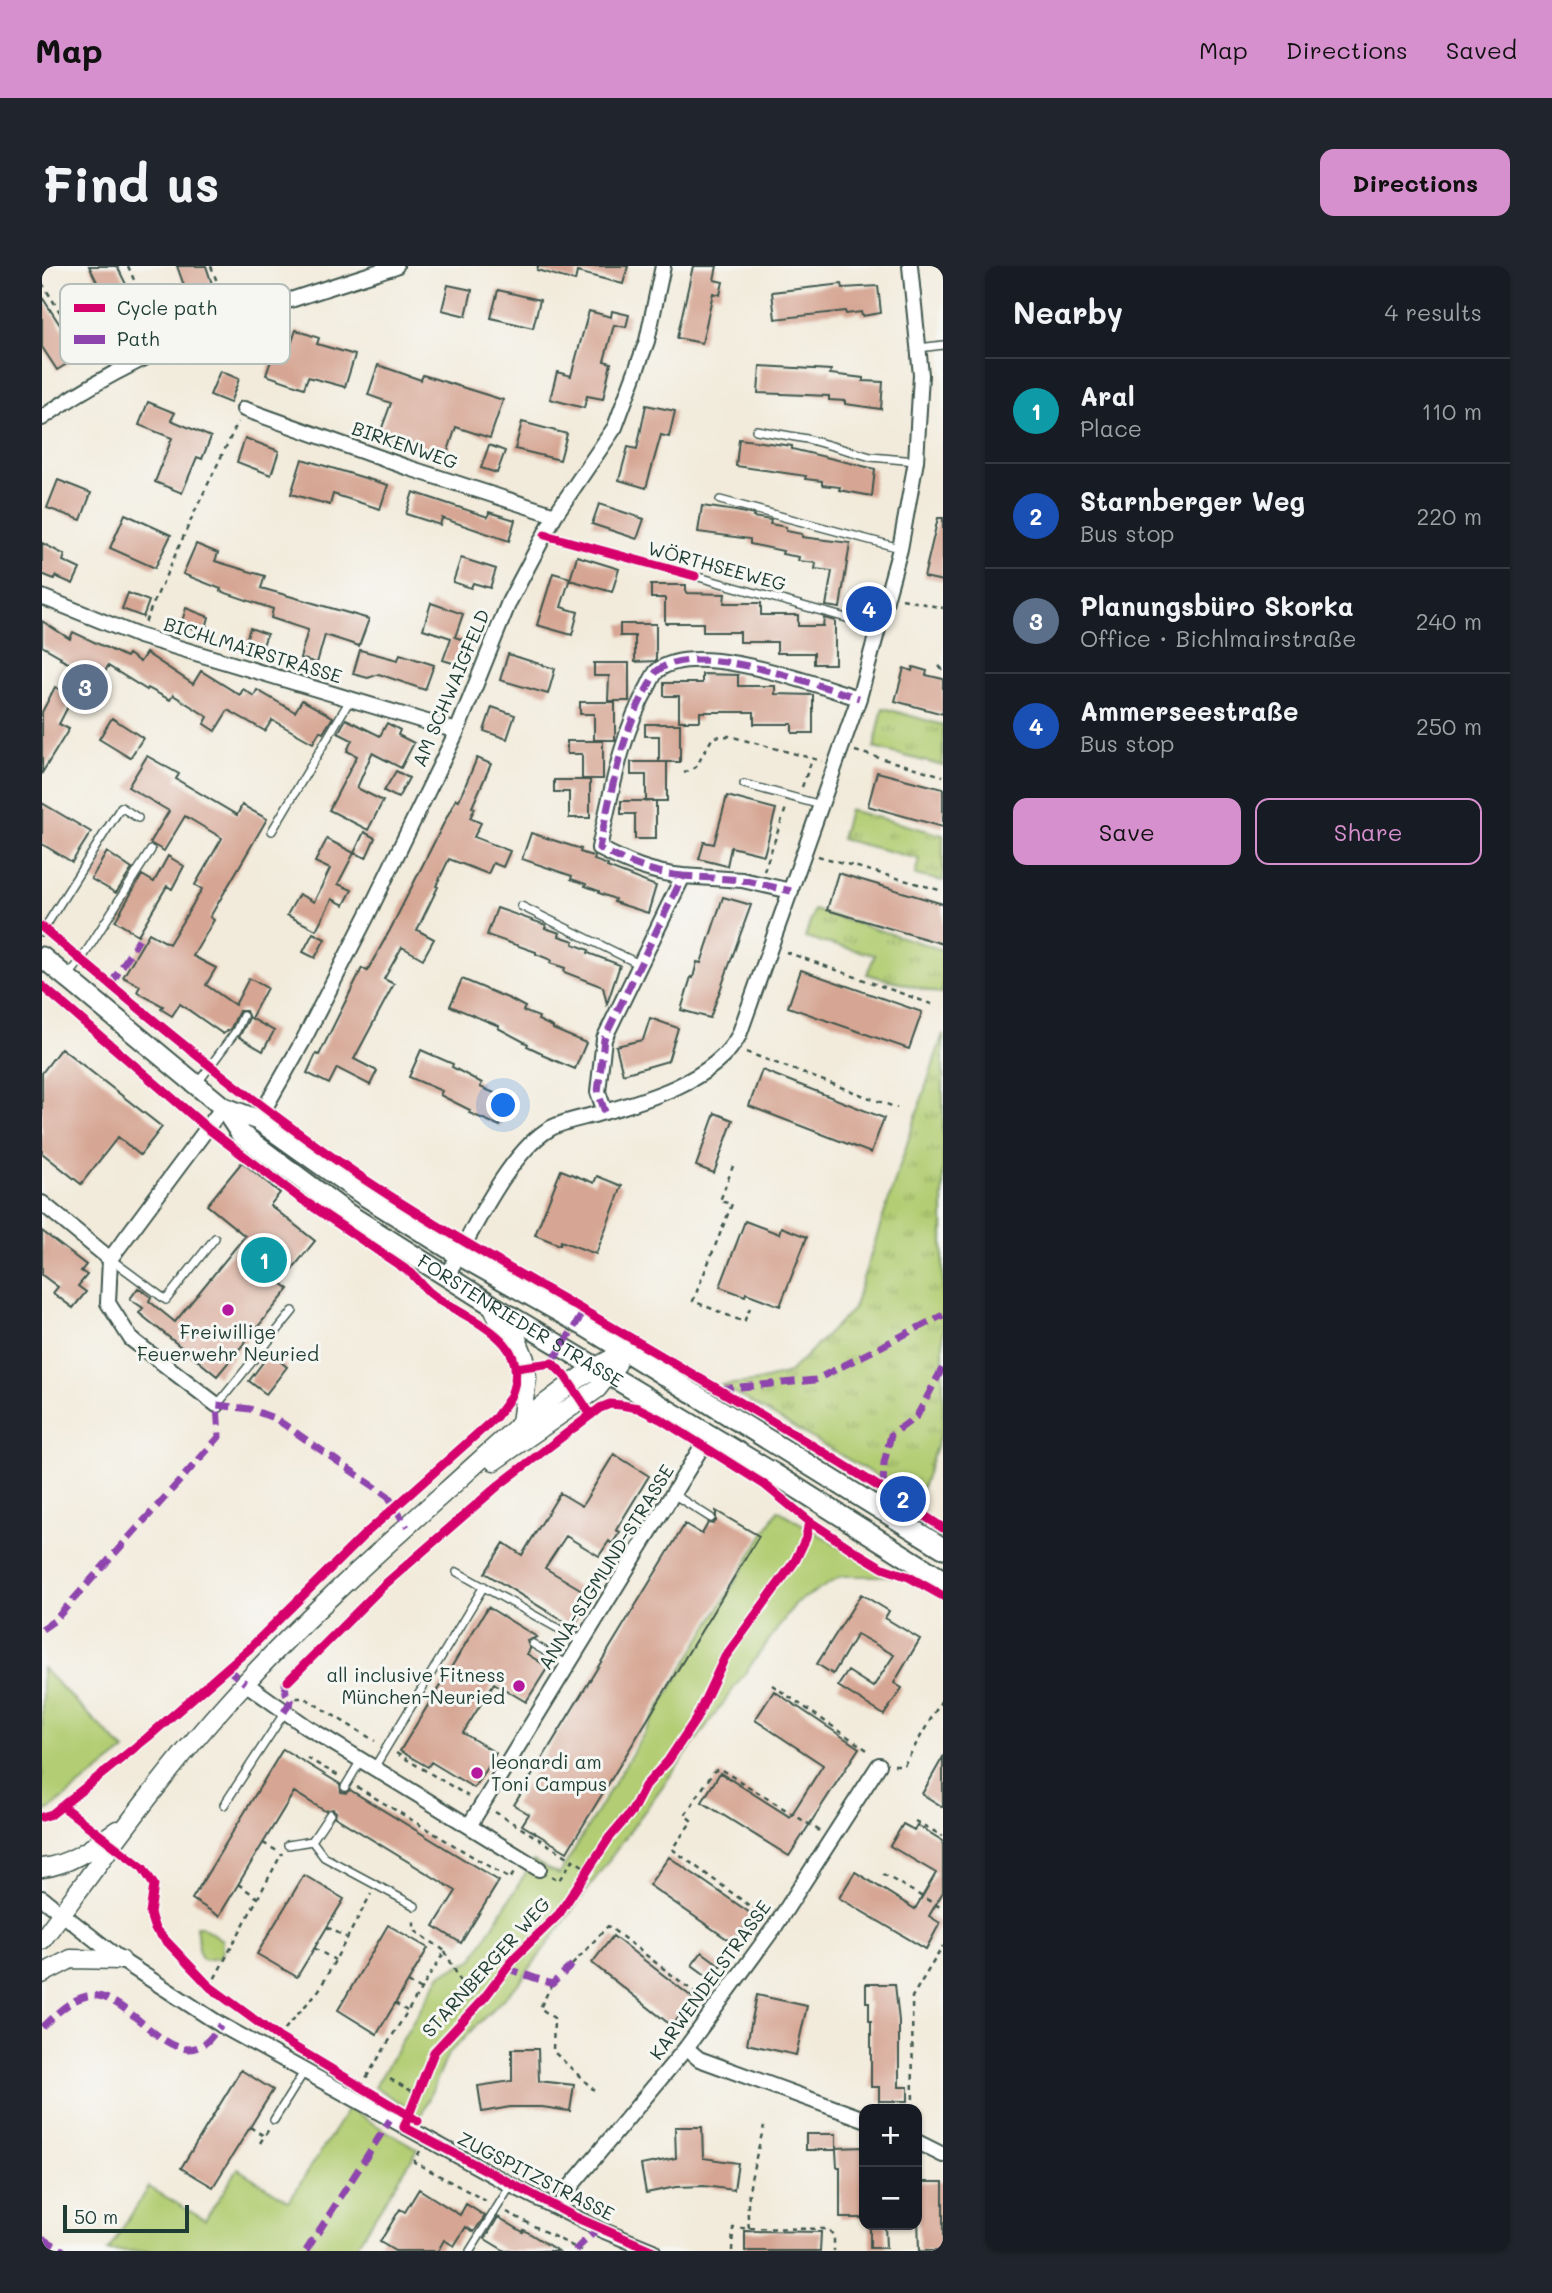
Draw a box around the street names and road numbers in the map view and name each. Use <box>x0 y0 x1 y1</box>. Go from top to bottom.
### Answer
street label: BIRKENWEG <box>349 415 461 474</box>
street label: WÖRTHSEEWEG <box>645 535 789 596</box>
street label: AM SCHWAIGFELD <box>406 605 495 770</box>
street label: BICHLMAIRSTRASSE <box>161 611 345 689</box>
street label: FORSTENRIEDER STRASSE <box>413 1248 628 1393</box>
street label: ANNA-SIGMUND-STRASSE <box>532 1459 679 1674</box>
street label: STARNBERGER WEG <box>416 1891 555 2042</box>
street label: KARWENDELSTRASSE <box>643 1895 776 2064</box>
street label: ZUGSPITZSTRASSE <box>454 2125 619 2226</box>

